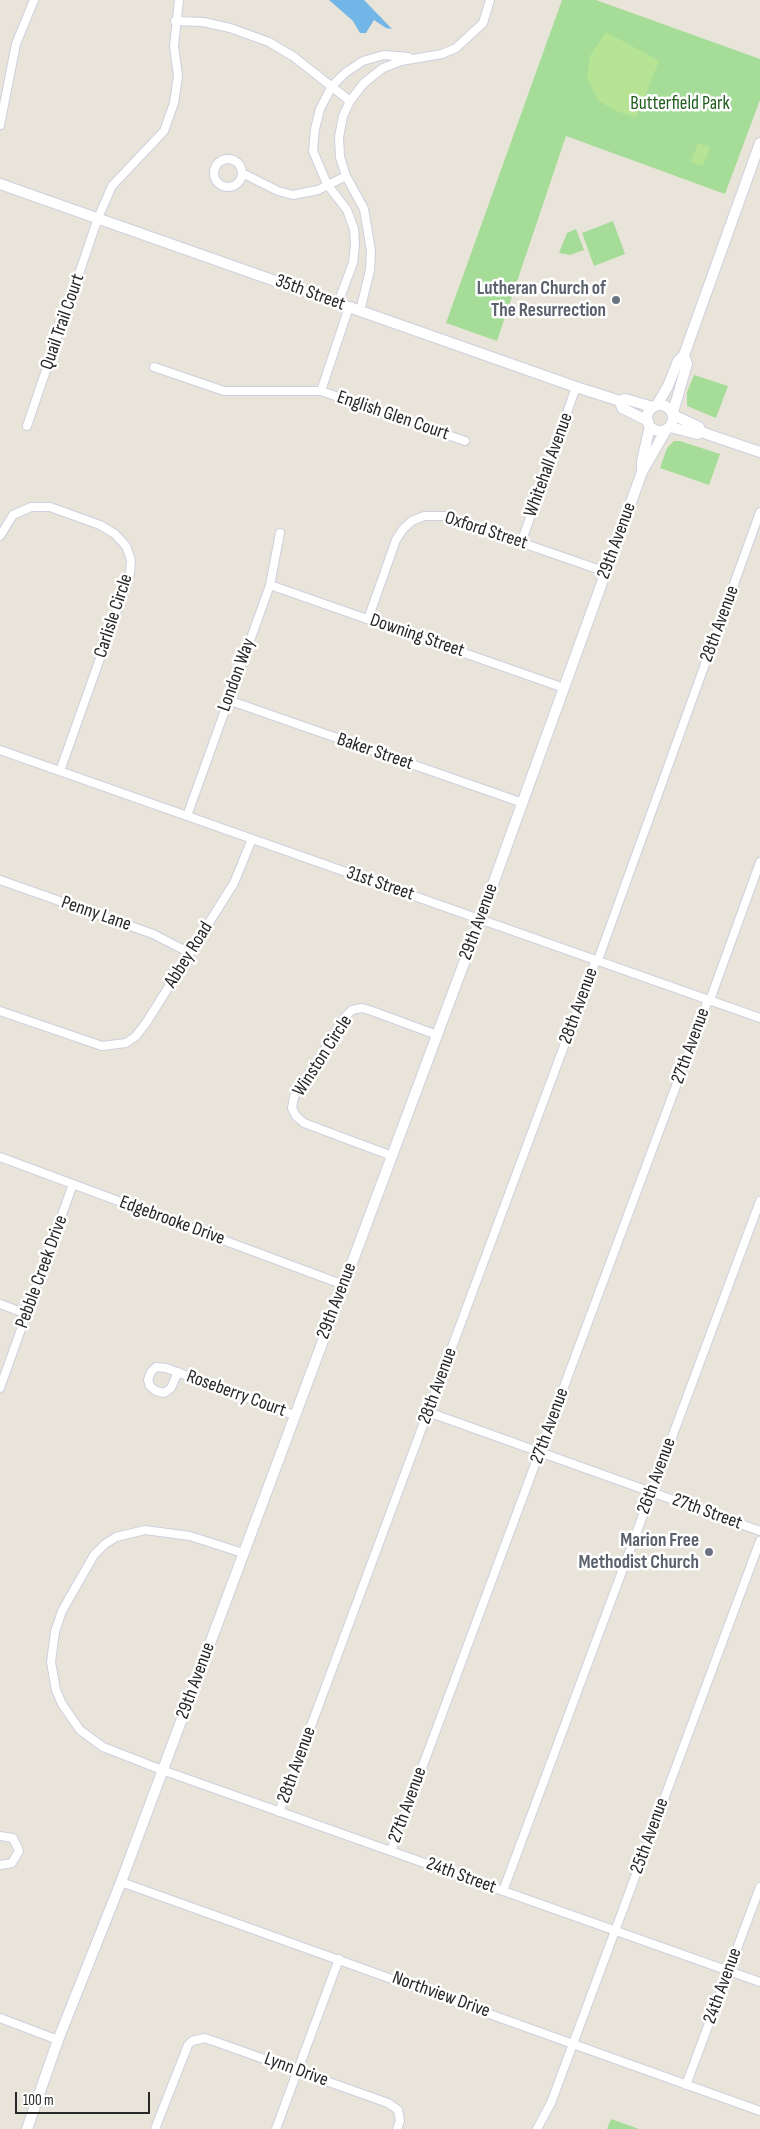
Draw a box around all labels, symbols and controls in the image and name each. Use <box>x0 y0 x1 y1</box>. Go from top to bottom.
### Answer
park label: Butterfield Park <box>630 93 730 115</box>
street label: 35th Street <box>272 270 348 316</box>
street label: Quail Trail Court <box>36 271 90 373</box>
place label: Lutheran Church of The Resurrection <box>477 278 606 322</box>
marker: Lutheran Church of The Resurrection <box>610 294 622 306</box>
street label: English Glen Court <box>334 386 452 446</box>
street label: Whitehall Avenue <box>520 410 578 520</box>
street label: 29th Avenue <box>593 500 641 582</box>
street label: Oxford Street <box>442 507 530 555</box>
street label: Carlisle Circle <box>90 571 138 661</box>
street label: 28th Avenue <box>696 583 744 665</box>
street label: Downing Street <box>367 609 467 663</box>
street label: London Way <box>213 635 261 715</box>
street label: Baker Street <box>334 728 416 776</box>
street label: 31st Street <box>343 862 417 906</box>
street label: 29th Avenue <box>455 881 503 963</box>
street label: Penny Lane <box>58 891 134 937</box>
street label: Abbey Road <box>160 918 218 992</box>
street label: 28th Avenue <box>555 965 603 1047</box>
street label: 27th Avenue <box>667 1005 715 1087</box>
street label: Winston Circle <box>288 1011 358 1101</box>
street label: Edgebrooke Drive <box>116 1191 228 1251</box>
street label: Pebble Creek Drive <box>11 1212 73 1332</box>
street label: 29th Avenue <box>312 1260 362 1342</box>
street label: 28th Avenue <box>414 1345 462 1427</box>
street label: Roseberry Court <box>183 1365 289 1423</box>
street label: 27th Avenue <box>526 1385 574 1467</box>
street label: 26th Avenue <box>633 1435 681 1517</box>
street label: 27th Street <box>669 1489 745 1535</box>
place label: Marion Free Methodist Church <box>579 1530 699 1574</box>
marker: Marion Free Methodist Church <box>703 1546 715 1558</box>
street label: 29th Avenue <box>172 1640 220 1722</box>
street label: 28th Avenue <box>273 1724 321 1806</box>
street label: 27th Avenue <box>384 1764 432 1846</box>
street label: 25th Avenue <box>626 1795 674 1877</box>
street label: 24th Street <box>423 1853 499 1899</box>
street label: 24th Avenue <box>699 1945 747 2027</box>
street label: Northview Drive <box>389 1967 493 2023</box>
street label: Lynn Drive <box>261 2048 331 2092</box>
scale bar <box>18 2082 152 2114</box>
text: 100 m <box>23 2091 54 2110</box>

